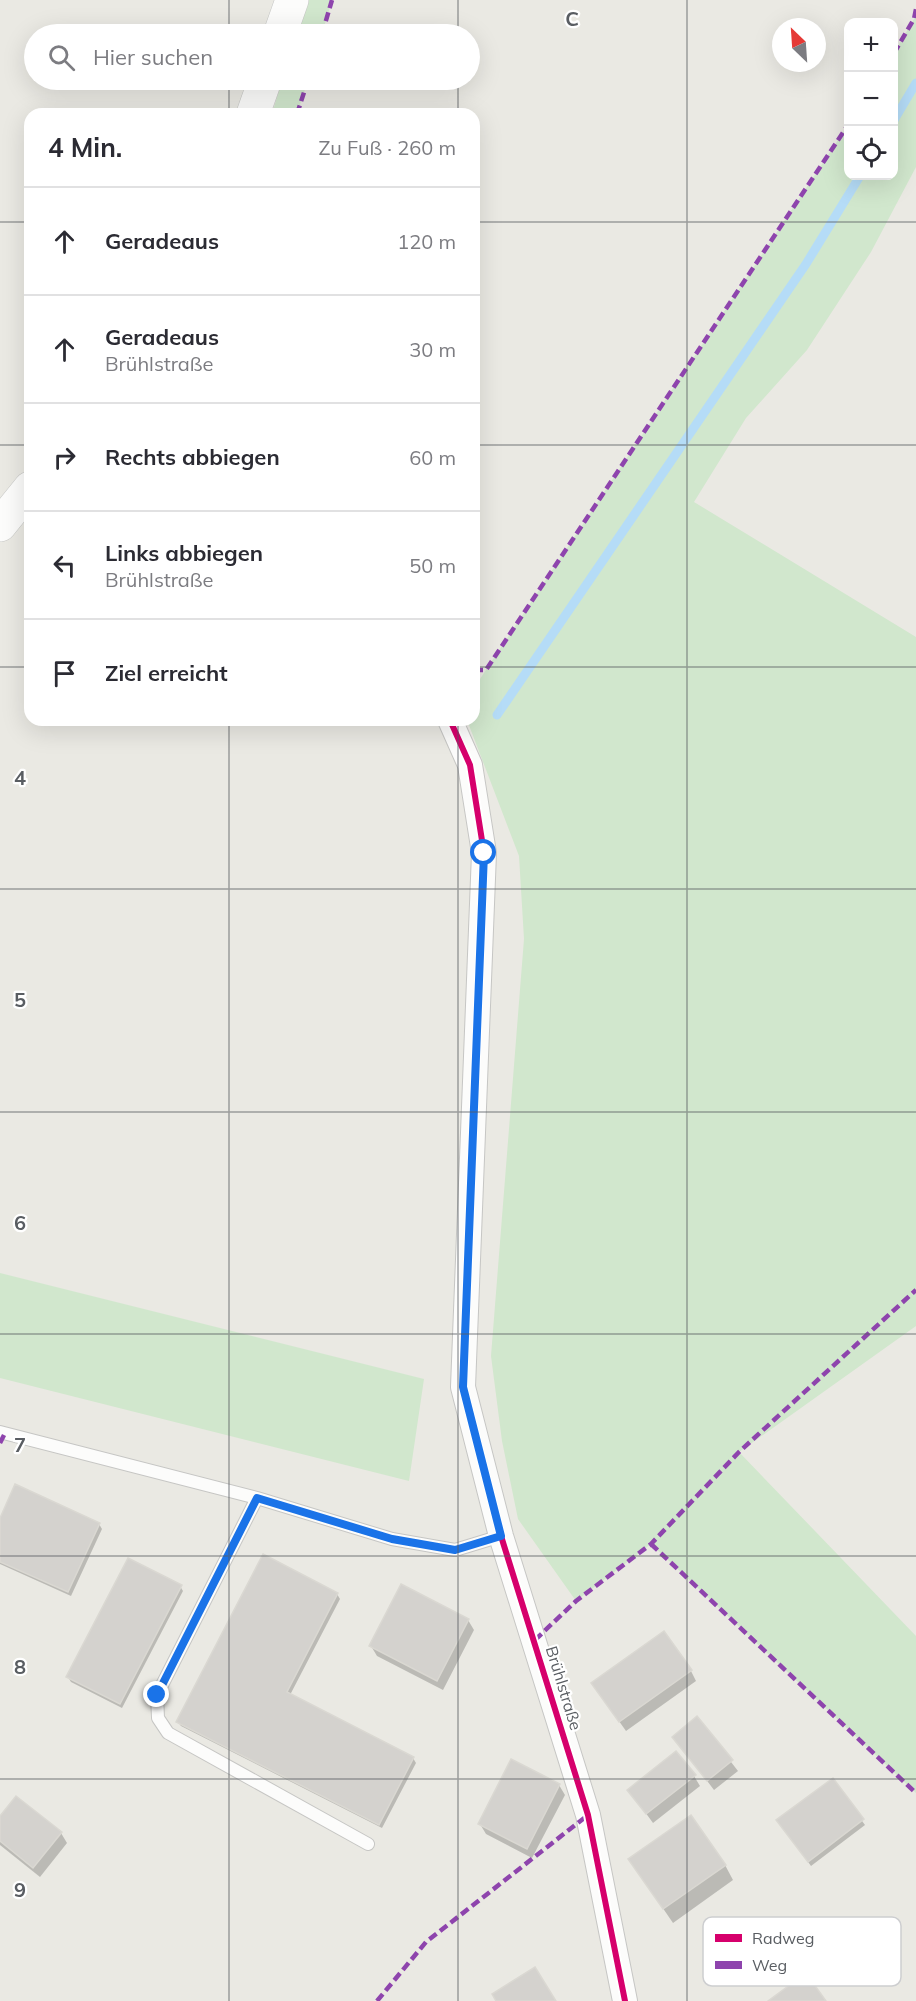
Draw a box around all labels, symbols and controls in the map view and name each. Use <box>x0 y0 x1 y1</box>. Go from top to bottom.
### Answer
text: C <box>565 6 579 31</box>
north arrow <box>772 18 826 72</box>
map controls <box>844 18 898 180</box>
button: + <box>844 18 898 72</box>
search box <box>24 24 480 90</box>
icon: search <box>45 41 78 74</box>
text: Hier suchen <box>93 43 213 71</box>
button: − <box>844 72 898 126</box>
button: locate <box>844 126 898 180</box>
text: 4 Min. <box>48 131 122 164</box>
text: Zu Fuß · 260 m <box>318 135 456 160</box>
icon: ahead <box>48 225 81 258</box>
text: Geradeaus <box>105 227 219 255</box>
text: 120 m <box>397 229 456 254</box>
text: Geradeaus <box>105 323 219 351</box>
icon: ahead <box>48 333 81 366</box>
text: 30 m <box>409 337 456 362</box>
text: Brühlstraße <box>105 351 213 376</box>
icon: right <box>48 441 81 474</box>
text: Rechts abbiegen <box>105 443 280 471</box>
text: 60 m <box>409 445 456 470</box>
text: Links abbiegen <box>105 539 263 567</box>
icon: left <box>48 549 81 582</box>
text: 50 m <box>409 553 456 578</box>
text: Brühlstraße <box>105 567 213 592</box>
icon: arrive <box>48 657 81 690</box>
text: Ziel erreicht <box>105 659 228 687</box>
text: 4 <box>14 765 26 790</box>
route start <box>470 839 496 865</box>
text: 5 <box>14 987 26 1012</box>
text: 6 <box>14 1210 26 1235</box>
text: 7 <box>14 1432 26 1457</box>
street label: Brühlstraße <box>542 1644 586 1732</box>
text: 8 <box>14 1654 26 1679</box>
route end <box>143 1681 169 1707</box>
text: 9 <box>14 1877 26 1902</box>
legend <box>703 1917 901 1986</box>
text: Radweg <box>752 1928 814 1948</box>
text: Weg <box>752 1955 787 1975</box>

